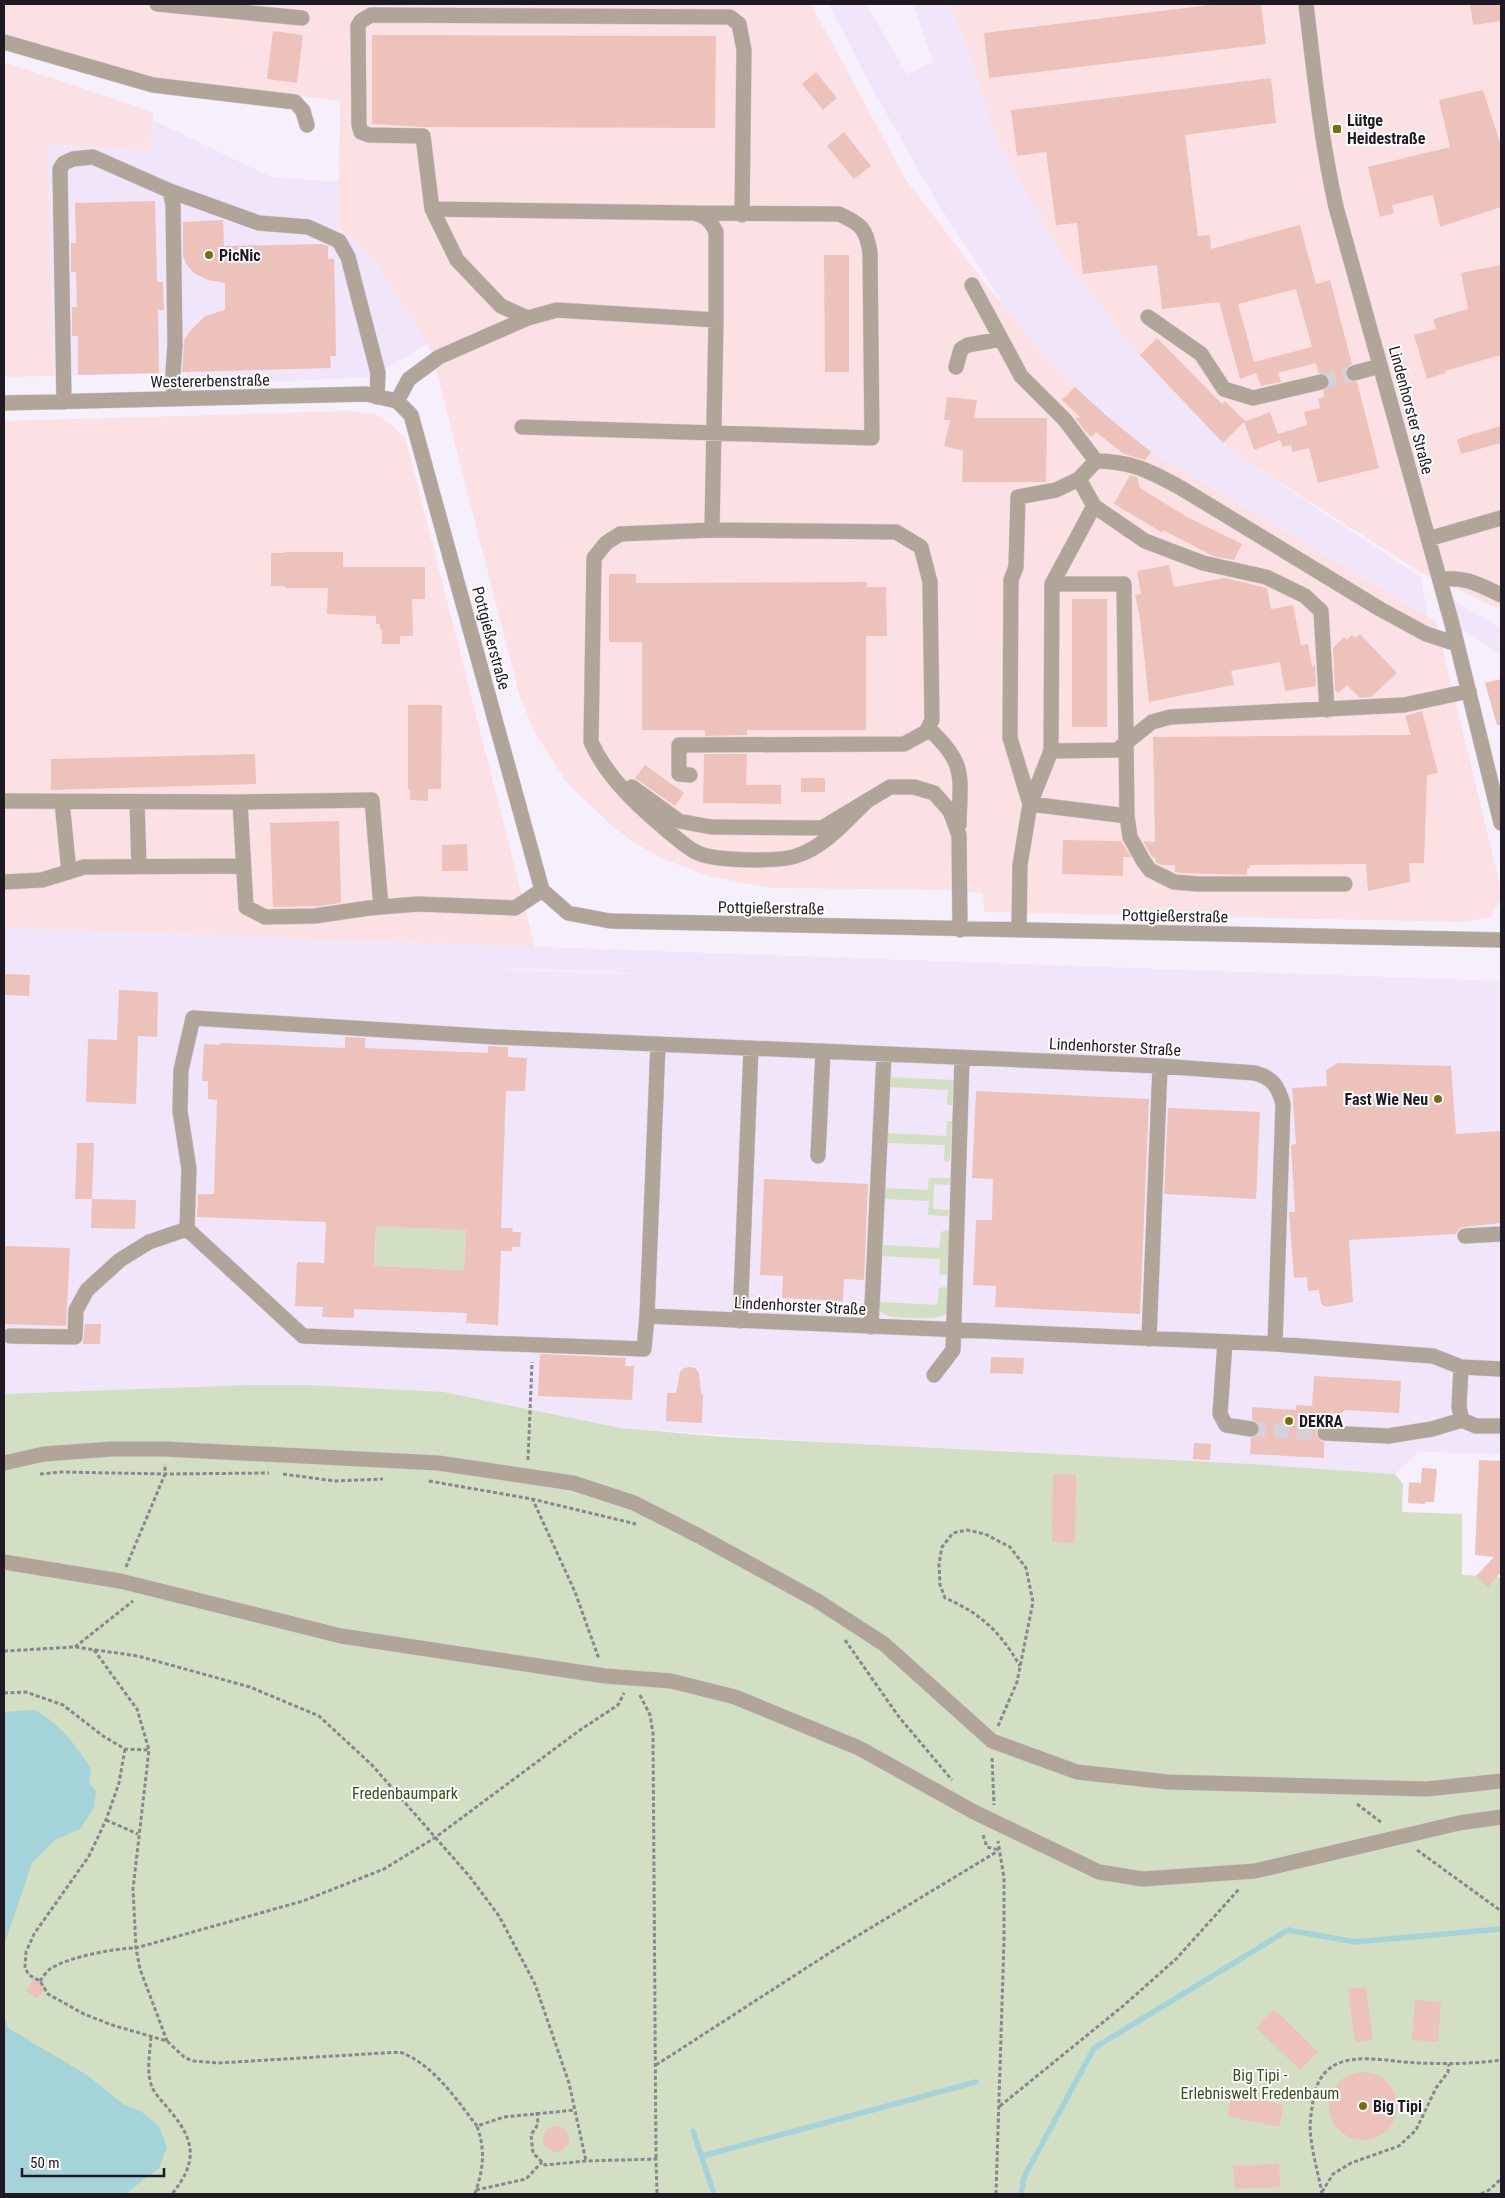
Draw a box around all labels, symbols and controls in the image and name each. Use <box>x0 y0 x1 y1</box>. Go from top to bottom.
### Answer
place label: Lütge Heidestraße <box>1347 111 1426 148</box>
marker: Lütge Heidestraße <box>1331 123 1343 135</box>
place label: PicNic <box>219 246 261 265</box>
marker: PicNic <box>203 249 215 261</box>
street label: Lindenhorster Straße <box>1385 344 1437 476</box>
street label: Westererbenstraße <box>150 370 270 392</box>
street label: Pottgießerstraße <box>468 584 514 692</box>
street label: Pottgießerstraße <box>718 898 824 918</box>
street label: Pottgießerstraße <box>1122 906 1228 926</box>
street label: Lindenhorster Straße <box>1049 1034 1181 1060</box>
place label: Fast Wie Neu <box>1345 1090 1428 1109</box>
marker: Fast Wie Neu <box>1432 1093 1444 1105</box>
street label: Lindenhorster Straße <box>734 1293 866 1319</box>
place label: DEKRA <box>1299 1412 1344 1431</box>
marker: DEKRA <box>1283 1415 1295 1427</box>
park label: Fredenbaumpark <box>352 1784 459 1803</box>
park label: Big Tipi - Erlebniswelt Fredenbaum <box>1181 2066 1339 2103</box>
place label: Big Tipi <box>1373 2097 1422 2116</box>
marker: Big Tipi <box>1357 2100 1369 2112</box>
scale bar <box>22 2146 165 2178</box>
text: 50 m <box>30 2154 60 2172</box>

